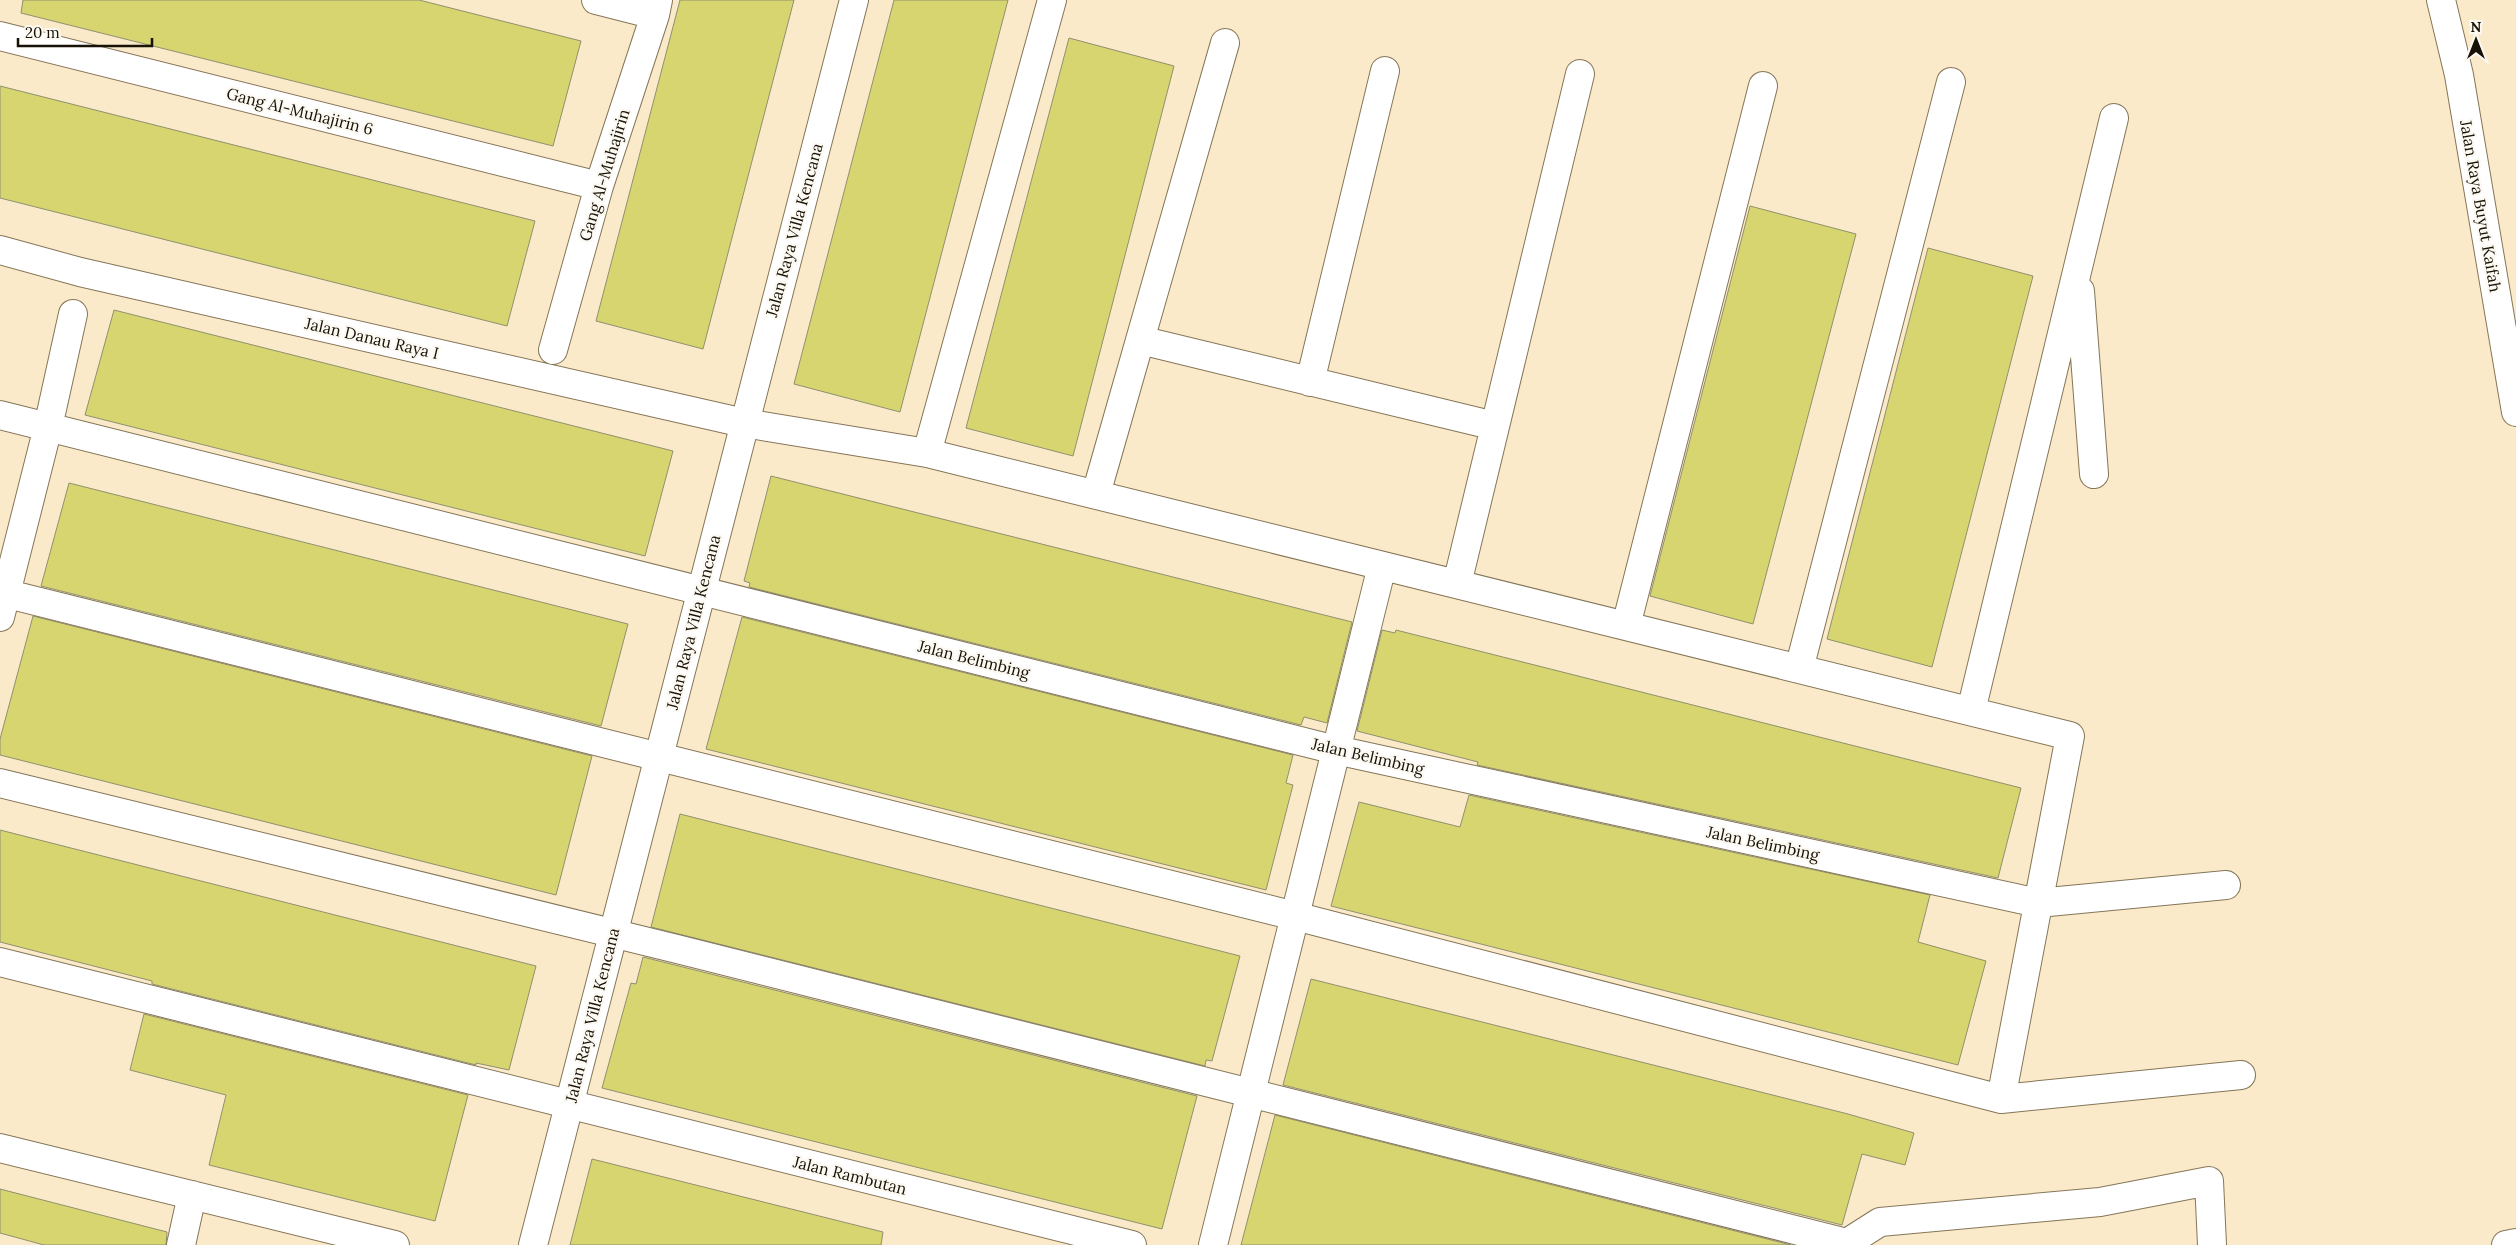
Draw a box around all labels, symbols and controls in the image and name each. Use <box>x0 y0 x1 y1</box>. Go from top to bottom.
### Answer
scale bar <box>18 15 151 47</box>
north arrow <box>2451 15 2501 65</box>
text: N <box>2471 18 2482 36</box>
text: 20 m <box>25 23 60 42</box>
street label: Gang Al-Muhajirin 6 <box>225 83 375 139</box>
street label: Gang Al-Muhajirin <box>574 106 634 243</box>
street label: Jalan Raya Buyut Kaifah <box>2456 118 2506 294</box>
street label: Jalan Raya Villa Kencana <box>761 141 827 320</box>
street label: Jalan Danau Raya I <box>302 313 441 363</box>
street label: Jalan Raya Villa Kencana <box>661 533 724 712</box>
street label: Jalan Belimbing <box>915 635 1033 683</box>
street label: Jalan Belimbing <box>1309 733 1427 779</box>
street label: Jalan Belimbing <box>1704 821 1822 865</box>
street label: Jalan Raya Villa Kencana <box>560 926 623 1105</box>
street label: Jalan Rambutan <box>790 1151 909 1199</box>

